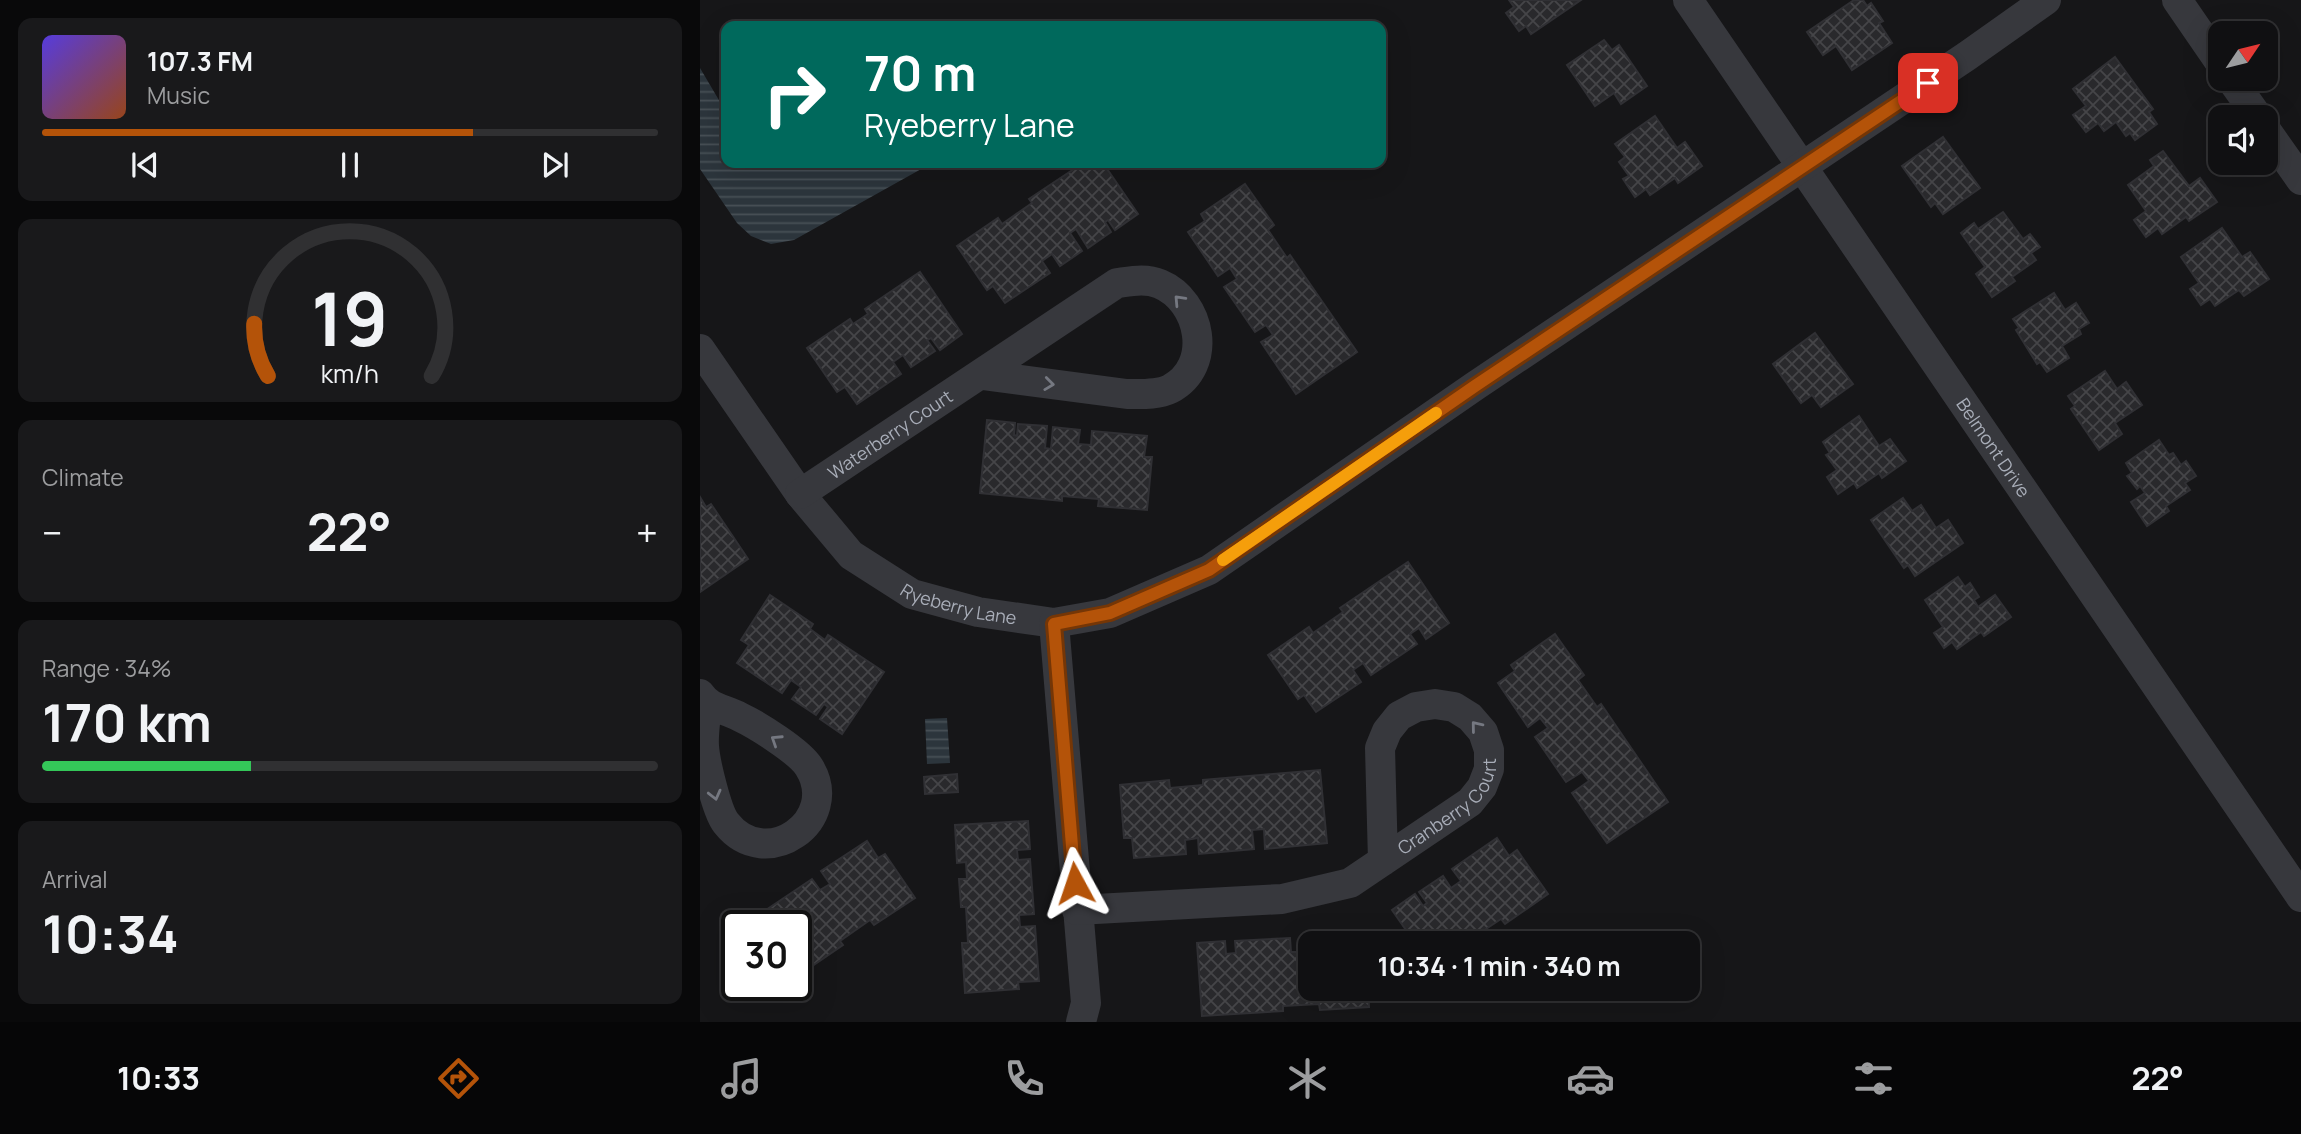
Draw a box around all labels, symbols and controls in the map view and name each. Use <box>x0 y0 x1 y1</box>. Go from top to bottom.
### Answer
north arrow <box>2208 21 2278 91</box>
map controls <box>2208 21 2278 175</box>
text: 70 m <box>864 39 976 106</box>
text: 107.3 FM <box>147 43 253 79</box>
icon: right <box>749 49 840 140</box>
pin <box>1898 53 1958 113</box>
icon: arrive <box>1909 64 1947 102</box>
text: Music <box>147 79 210 111</box>
text: Ryeberry Lane <box>864 103 1075 147</box>
button: sound <box>2208 105 2278 175</box>
icon: previous <box>126 146 164 184</box>
icon: pause <box>331 146 369 184</box>
icon: next <box>536 146 574 184</box>
text: 19 <box>311 269 389 369</box>
one-way arrow <box>1175 295 1188 308</box>
text: km/h <box>321 356 379 391</box>
one-way arrow <box>1043 376 1055 391</box>
street label: Waterberry Court <box>823 384 957 484</box>
street label: Belmont Drive <box>1951 393 2036 502</box>
text: Climate <box>42 461 124 493</box>
text: 22° <box>307 496 392 567</box>
text: − <box>42 506 63 558</box>
text: + <box>636 506 658 558</box>
street label: Ryeberry Lane <box>896 578 1018 629</box>
text: Range · 34% <box>42 652 171 684</box>
text: 170 km <box>42 687 212 758</box>
one-way arrow <box>1472 721 1485 733</box>
one-way arrow <box>771 736 784 748</box>
street label: Cranberry Court <box>1393 758 1501 860</box>
one-way arrow <box>707 789 721 801</box>
position arrow <box>1038 846 1112 920</box>
text: Arrival <box>42 863 108 895</box>
text: 10:34 <box>42 898 179 969</box>
speed limit sign: 30 <box>721 910 812 1001</box>
text: 10:34 · 1 min · 340 m <box>1377 948 1621 984</box>
icon: directions <box>434 1054 483 1103</box>
icon: music <box>717 1054 766 1103</box>
icon: phone <box>1000 1054 1049 1103</box>
icon: climate <box>1283 1054 1332 1103</box>
icon: car <box>1566 1054 1615 1103</box>
icon: filters <box>1849 1054 1898 1103</box>
text: 10:33 <box>117 1056 200 1100</box>
text: 22° <box>2131 1056 2184 1100</box>

